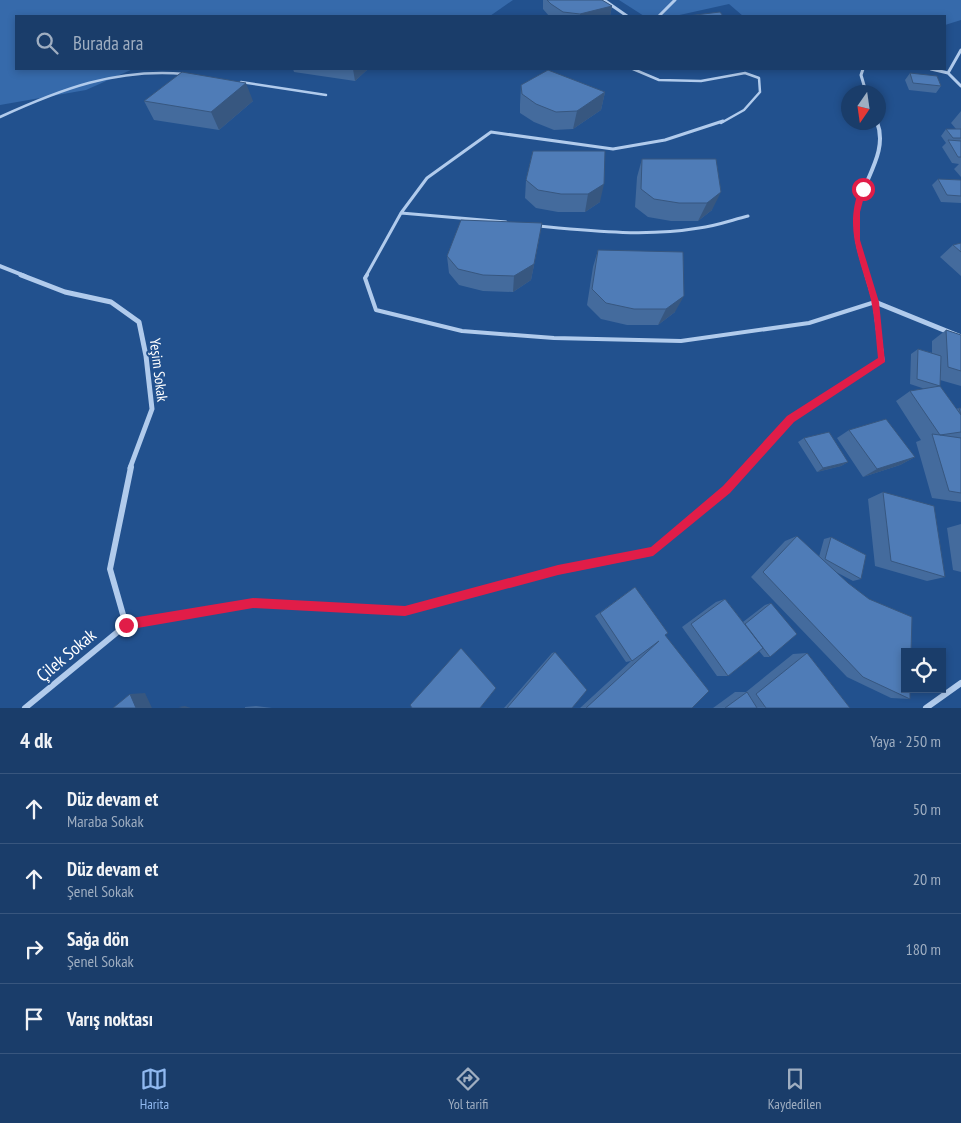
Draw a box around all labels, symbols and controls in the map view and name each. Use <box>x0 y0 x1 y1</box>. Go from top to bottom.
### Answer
search box <box>15 15 946 70</box>
icon: search <box>33 29 61 57</box>
text: Burada ara <box>73 31 143 55</box>
north arrow <box>841 85 886 130</box>
route start <box>852 178 875 201</box>
street label: Yeşim Sokak <box>146 337 172 403</box>
route end <box>115 614 138 637</box>
street label: Çilek Sokak <box>31 623 101 687</box>
map controls <box>901 648 946 693</box>
button: locate <box>901 648 946 693</box>
text: 4 dk <box>20 727 52 754</box>
text: Yaya · 250 m <box>870 731 941 751</box>
text: Düz devam et <box>67 787 158 811</box>
icon: ahead <box>20 795 48 823</box>
text: 50 m <box>913 799 941 819</box>
text: Maraba Sokak <box>67 811 144 831</box>
text: Düz devam et <box>67 857 158 881</box>
icon: ahead <box>20 865 48 893</box>
text: 20 m <box>913 869 941 889</box>
text: Şenel Sokak <box>67 881 134 901</box>
text: Sağa dön <box>67 927 129 951</box>
icon: right <box>20 935 48 963</box>
text: 180 m <box>906 939 941 959</box>
text: Şenel Sokak <box>67 951 134 971</box>
icon: arrive <box>20 1005 48 1033</box>
text: Varış noktası <box>67 1007 153 1031</box>
tab: Harita <box>140 1065 169 1113</box>
tab: Yol tarifi <box>448 1065 488 1113</box>
tab: Kaydedilen <box>768 1065 821 1113</box>

